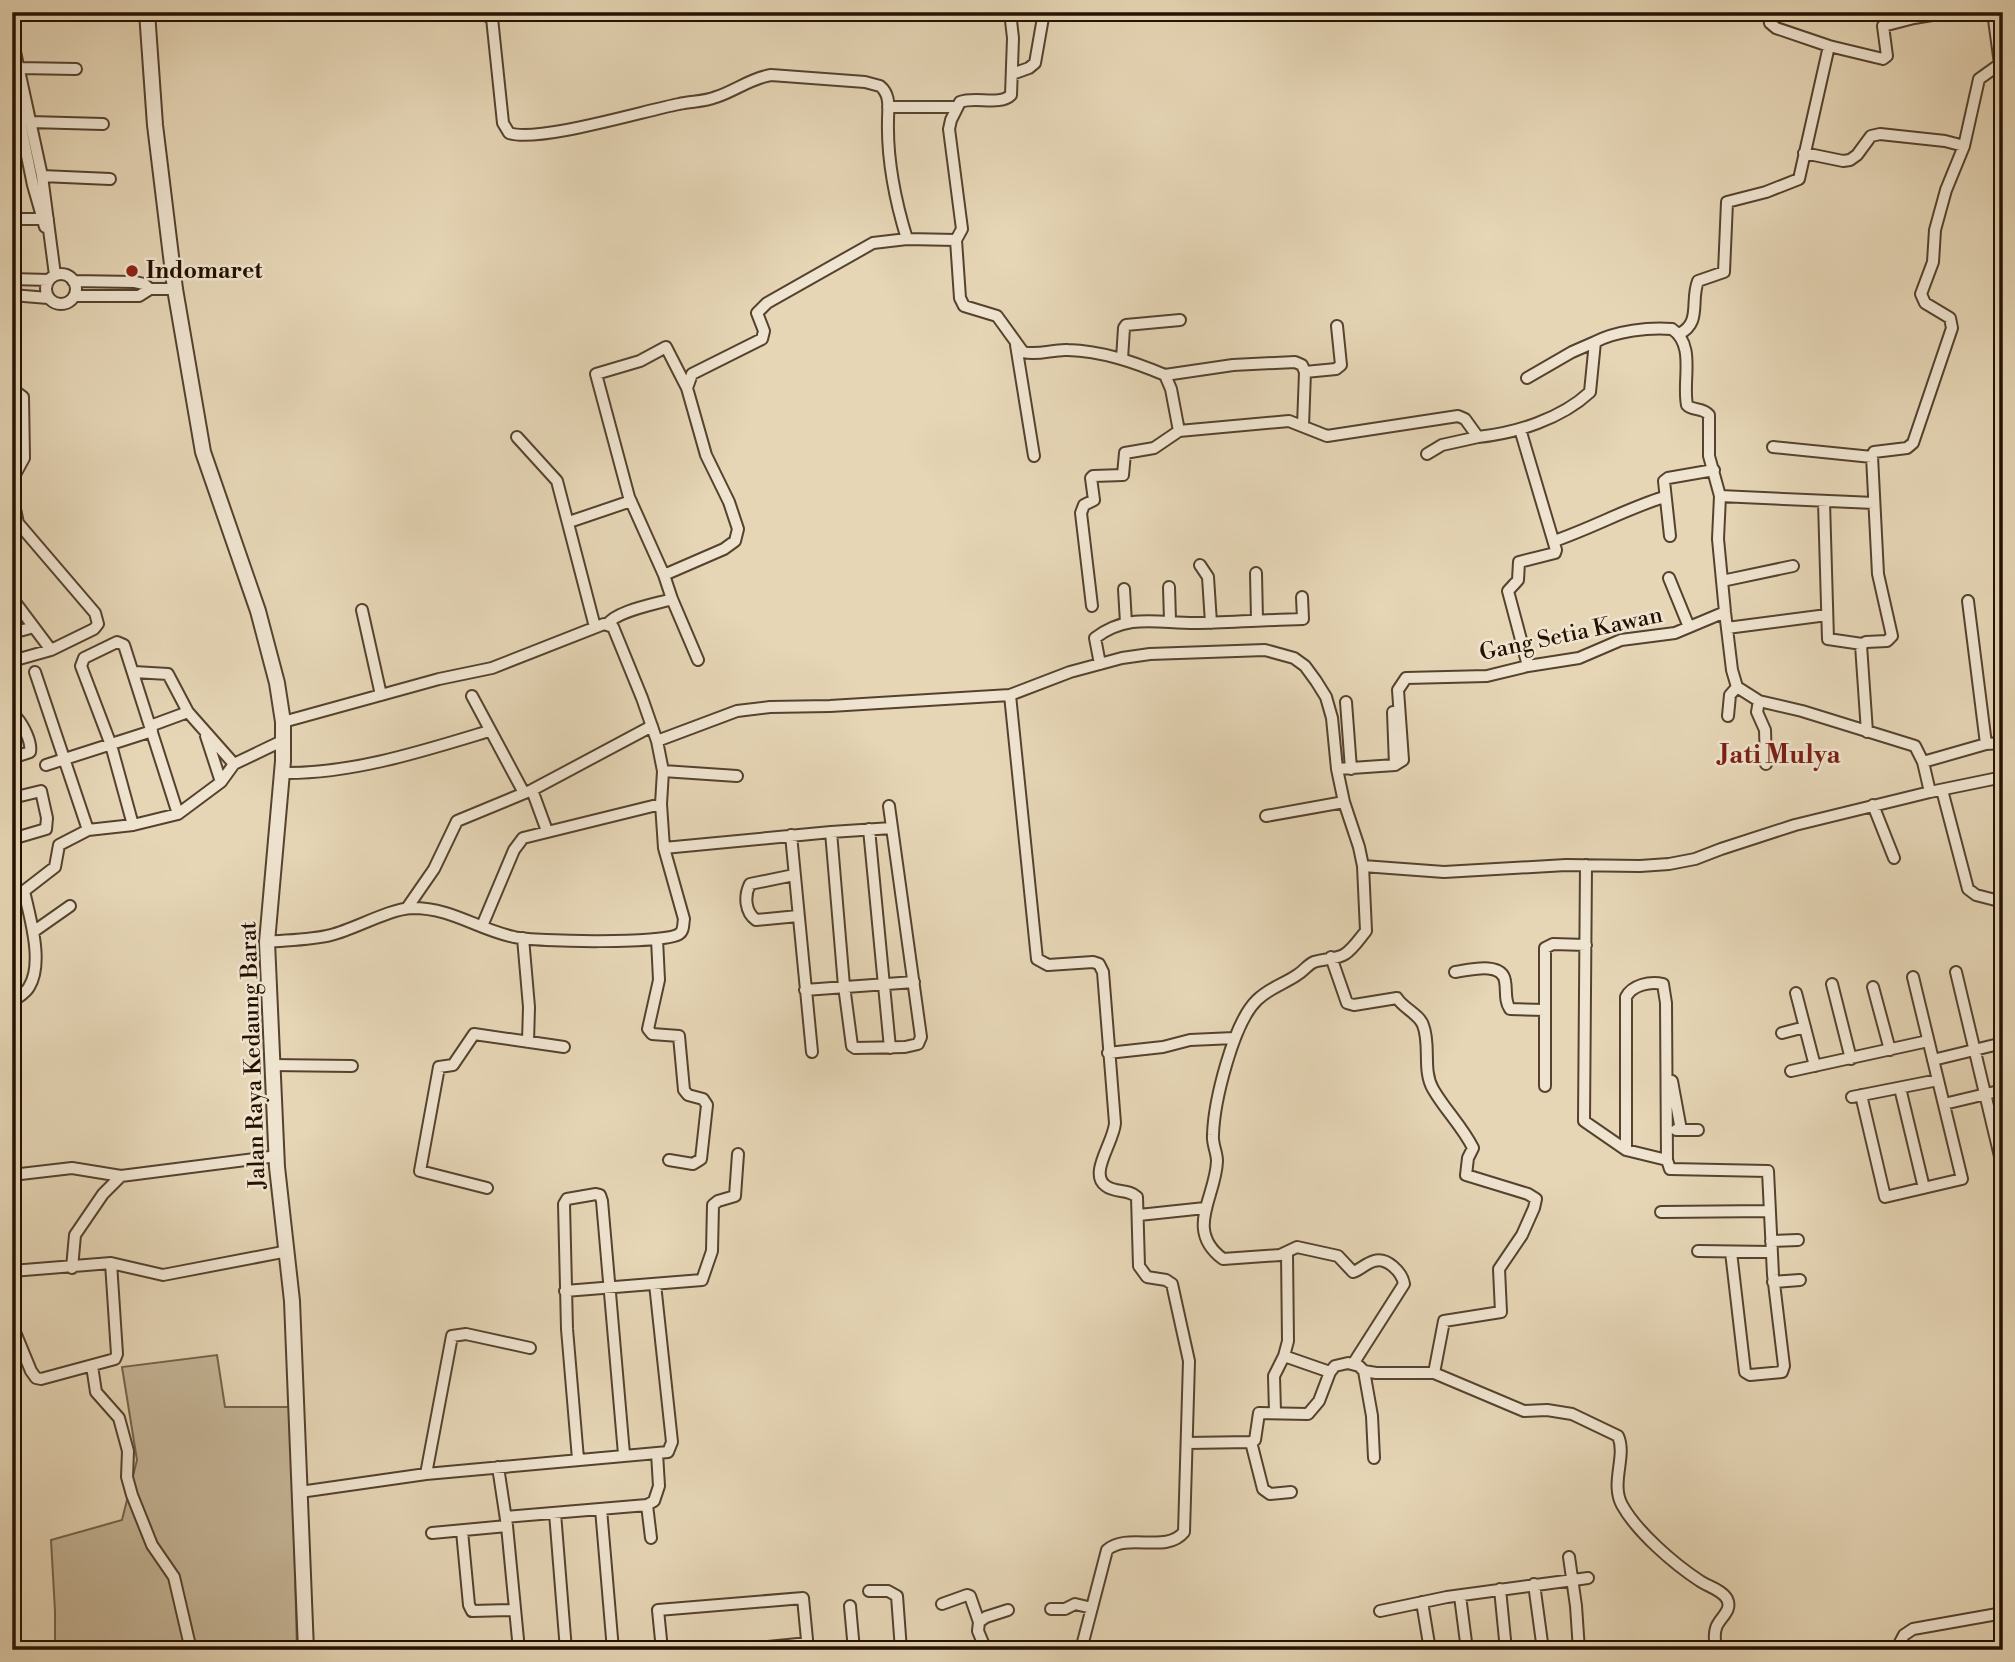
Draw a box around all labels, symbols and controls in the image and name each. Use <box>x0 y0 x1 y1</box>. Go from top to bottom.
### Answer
place label: Indomaret <box>146 257 263 285</box>
marker: Indomaret <box>124 263 140 279</box>
street label: Gang Setia Kawan <box>1477 601 1665 667</box>
district label: Jati Mulya <box>1716 739 1842 771</box>
street label: Jalan Raya Kedaung Barat <box>234 921 272 1190</box>

